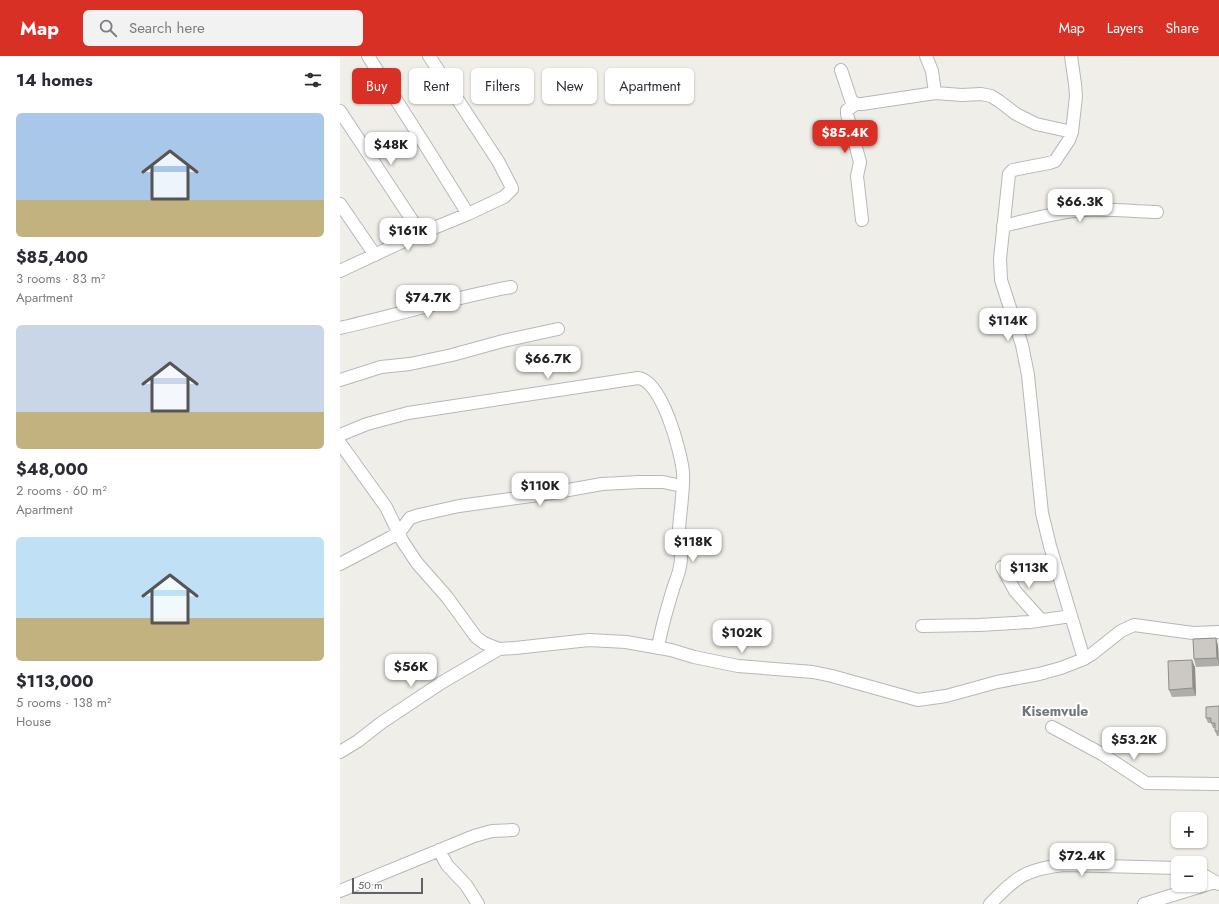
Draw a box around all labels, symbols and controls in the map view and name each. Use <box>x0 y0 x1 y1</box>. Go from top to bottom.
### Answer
search box <box>83 10 363 46</box>
text: Map <box>20 15 59 42</box>
icon: search <box>97 17 119 39</box>
text: Search here <box>129 17 205 39</box>
text: Map <box>1059 18 1085 38</box>
text: Layers <box>1107 18 1143 38</box>
text: Share <box>1165 18 1199 38</box>
text: 14 homes <box>16 68 93 92</box>
chip: Buy <box>352 68 401 104</box>
chip: Rent <box>409 68 463 104</box>
chip: Filters <box>471 68 534 104</box>
chip: New <box>542 68 597 104</box>
chip: Apartment <box>605 68 694 104</box>
icon: filters <box>302 69 324 91</box>
pin: $85.4K <box>812 120 878 154</box>
text: $85.4K <box>822 123 868 142</box>
pin: $48K <box>367 132 415 166</box>
text: $48K <box>374 135 408 154</box>
icon: home <box>134 139 206 211</box>
pin: $66.3K <box>1047 189 1113 223</box>
text: $66.3K <box>1057 192 1103 211</box>
pin: $161K <box>380 218 436 252</box>
text: $161K <box>388 221 428 240</box>
text: $85,400 <box>16 245 88 269</box>
text: 3 rooms · 83 m² <box>16 269 105 288</box>
pin: $74.7K <box>395 285 461 319</box>
text: Apartment <box>16 288 73 307</box>
text: $74.7K <box>405 288 451 307</box>
pin: $114K <box>980 308 1036 342</box>
text: $114K <box>988 311 1028 330</box>
pin: $66.7K <box>515 346 581 380</box>
text: $66.7K <box>525 349 571 368</box>
icon: home <box>134 351 206 423</box>
text: $48,000 <box>16 457 88 481</box>
pin: $110K <box>512 473 568 507</box>
text: $110K <box>520 476 560 495</box>
text: 2 rooms · 60 m² <box>16 481 107 500</box>
text: Apartment <box>16 500 73 519</box>
pin: $118K <box>665 529 721 563</box>
text: $118K <box>674 532 712 551</box>
pin: $113K <box>1001 555 1057 589</box>
text: $113K <box>1010 558 1048 577</box>
icon: home <box>134 563 206 635</box>
pin: $102K <box>714 620 770 654</box>
text: $102K <box>722 623 762 642</box>
pin: $56K <box>387 654 435 688</box>
text: $56K <box>394 657 428 676</box>
text: $113,000 <box>16 669 93 693</box>
text: 5 rooms · 138 m² <box>16 693 111 712</box>
district label: Kisemvule <box>1022 701 1088 721</box>
text: House <box>16 712 51 731</box>
pin: $53.2K <box>1101 727 1167 761</box>
text: $53.2K <box>1111 730 1157 749</box>
map controls <box>1171 812 1207 892</box>
button: + <box>1171 812 1207 848</box>
pin: $72.4K <box>1049 843 1115 877</box>
text: $72.4K <box>1059 846 1105 865</box>
button: − <box>1171 856 1207 892</box>
scale bar <box>352 876 423 895</box>
text: 50 m <box>358 877 383 893</box>

